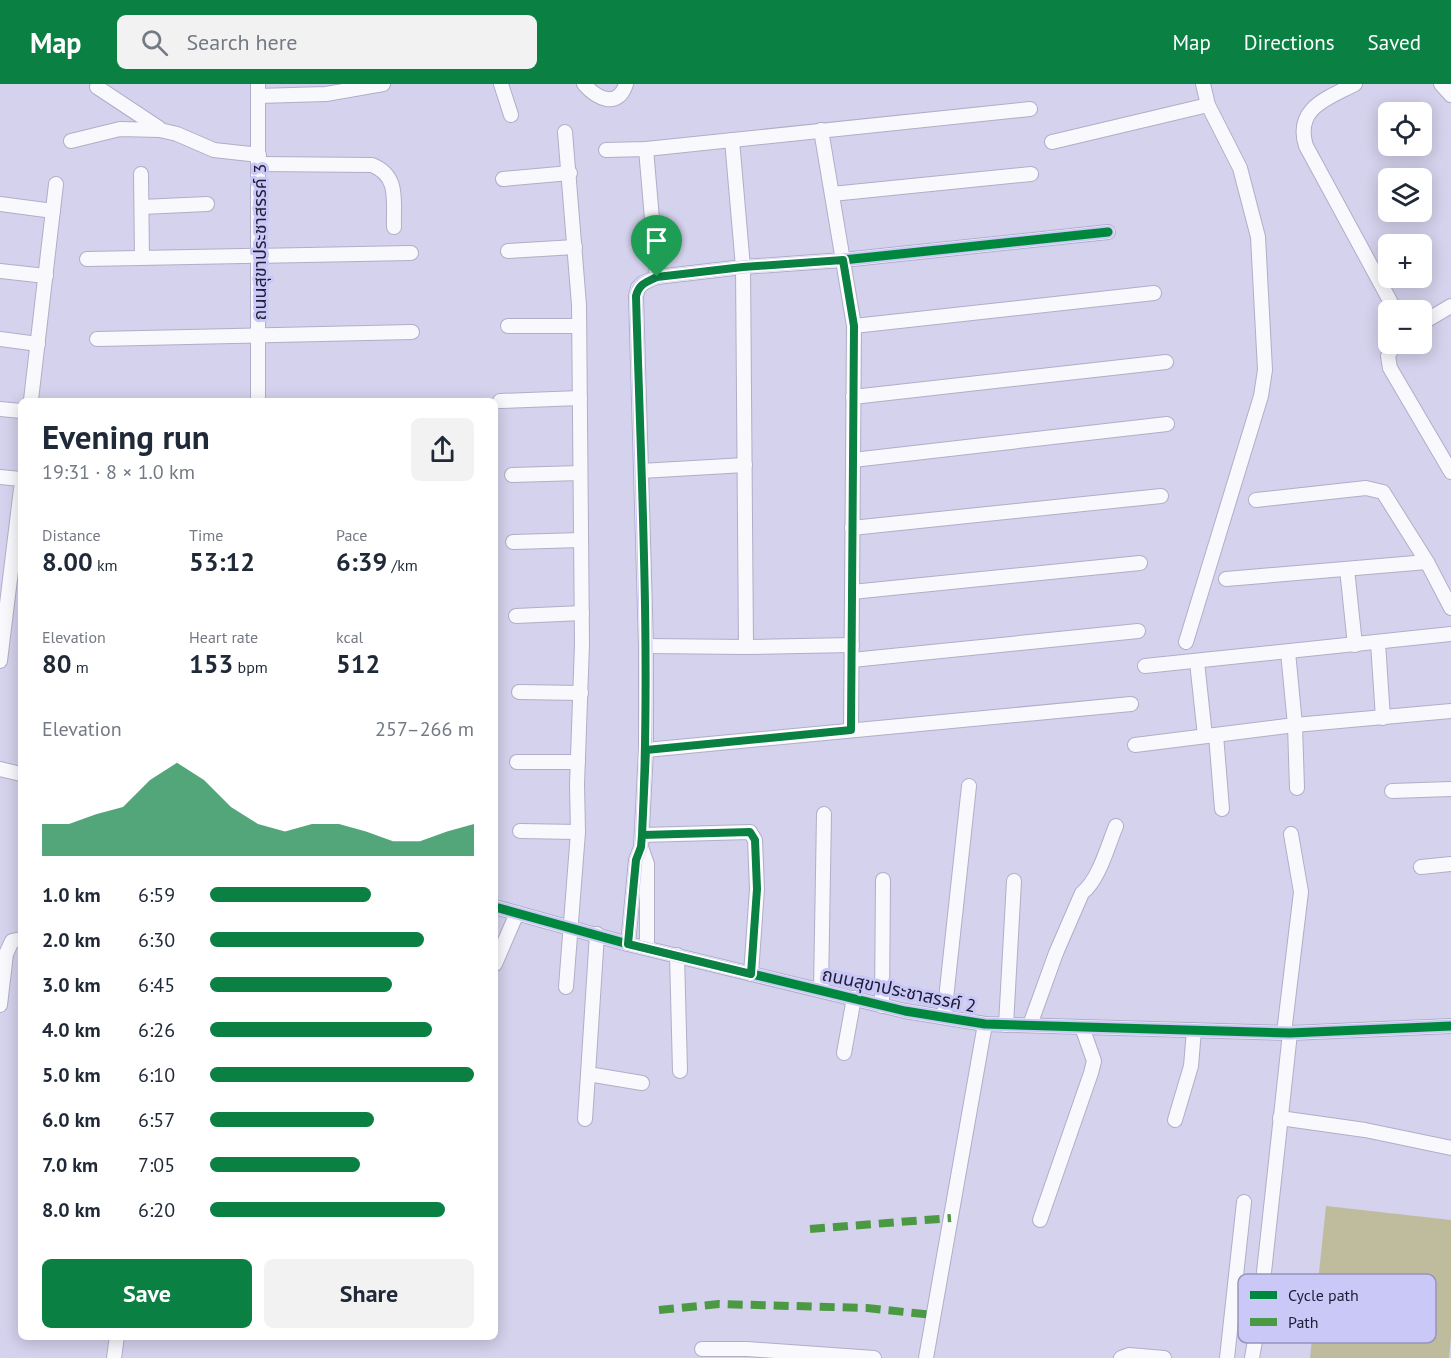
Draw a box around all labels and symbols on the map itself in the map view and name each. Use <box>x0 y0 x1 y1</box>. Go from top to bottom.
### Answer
street label: ถนนสุขาประชาสรรค์ 3 <box>248 164 271 320</box>
pin <box>631 215 682 277</box>
street label: ถนนสุขาประชาสรรค์ 2 <box>820 962 978 1018</box>
legend <box>1238 1274 1436 1343</box>
text: Cycle path <box>1288 1285 1359 1305</box>
text: Path <box>1288 1312 1319 1332</box>

